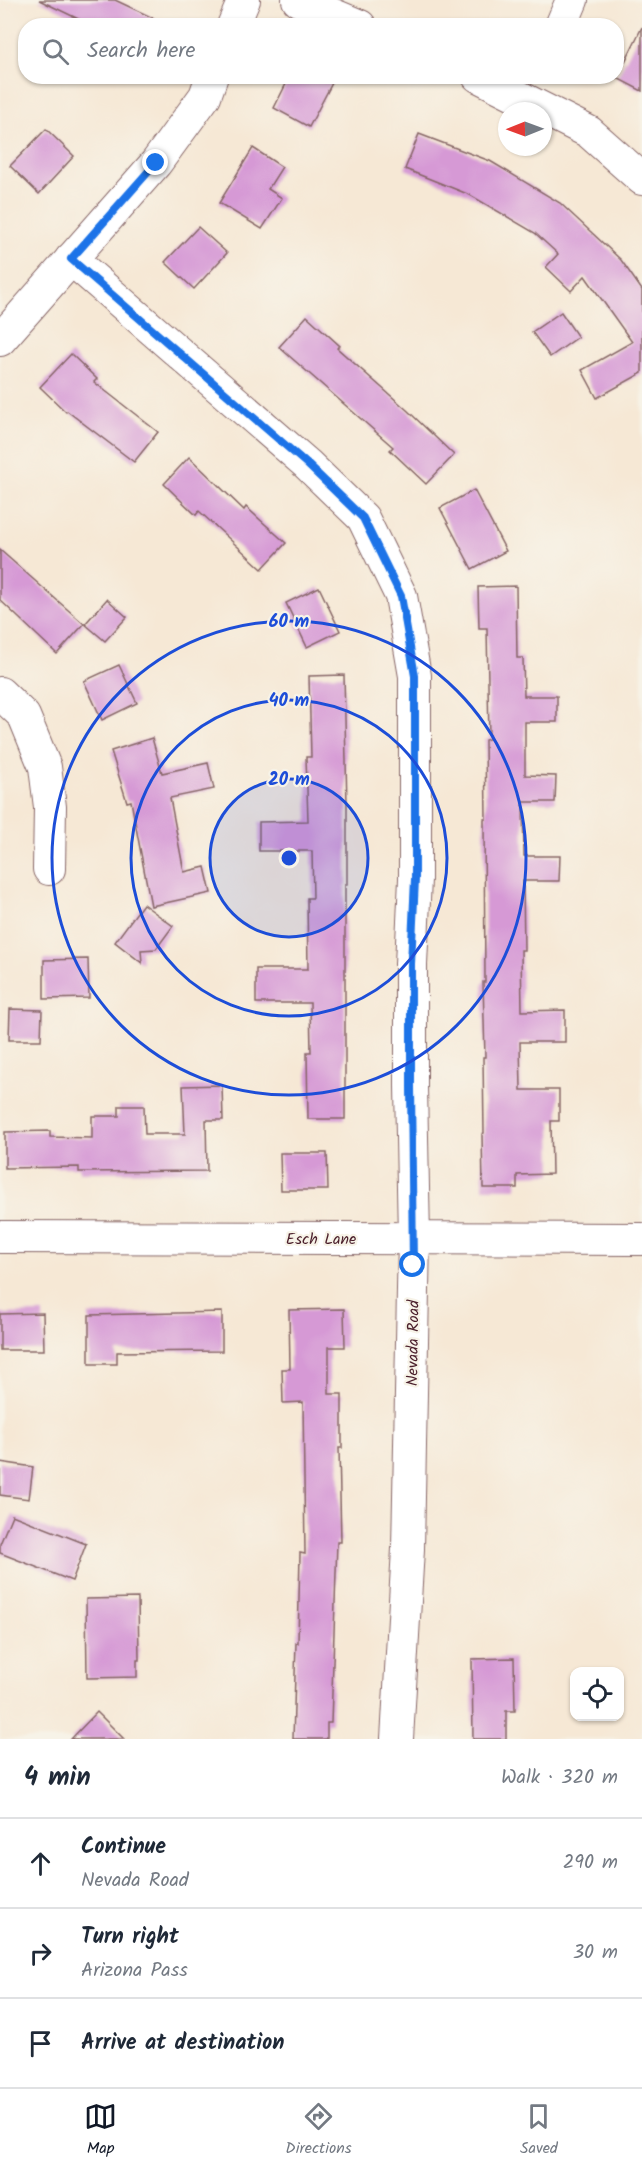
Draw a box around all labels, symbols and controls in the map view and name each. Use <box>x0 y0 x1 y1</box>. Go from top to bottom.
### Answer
search box <box>18 18 624 84</box>
text: Search here <box>87 34 195 69</box>
icon: search <box>39 35 72 68</box>
north arrow <box>498 102 552 156</box>
route end <box>142 149 168 175</box>
text: 60 m <box>269 608 310 637</box>
text: 40 m <box>269 687 310 716</box>
text: 20 m <box>268 766 310 795</box>
centre of rings <box>279 848 299 868</box>
street label: Esch Lane <box>286 1227 356 1252</box>
route start <box>399 1251 425 1277</box>
street label: Nevada Road <box>400 1299 427 1386</box>
map controls <box>570 1667 624 1721</box>
button: locate <box>570 1667 624 1721</box>
text: 4 min <box>24 1757 91 1799</box>
text: Walk · 320 m <box>501 1762 618 1794</box>
text: Continue <box>81 1830 166 1865</box>
icon: ahead <box>24 1847 57 1880</box>
text: 290 m <box>563 1847 618 1879</box>
text: Nevada Road <box>81 1865 189 1897</box>
text: Turn right <box>81 1920 179 1955</box>
icon: right <box>24 1937 57 1970</box>
text: 30 m <box>573 1937 618 1969</box>
text: Arizona Pass <box>81 1955 188 1987</box>
text: Arrive at destination <box>81 2026 284 2061</box>
icon: arrive <box>24 2027 57 2060</box>
tab: Map <box>84 2100 117 2161</box>
tab: Directions <box>285 2100 352 2161</box>
tab: Saved <box>520 2100 558 2161</box>

